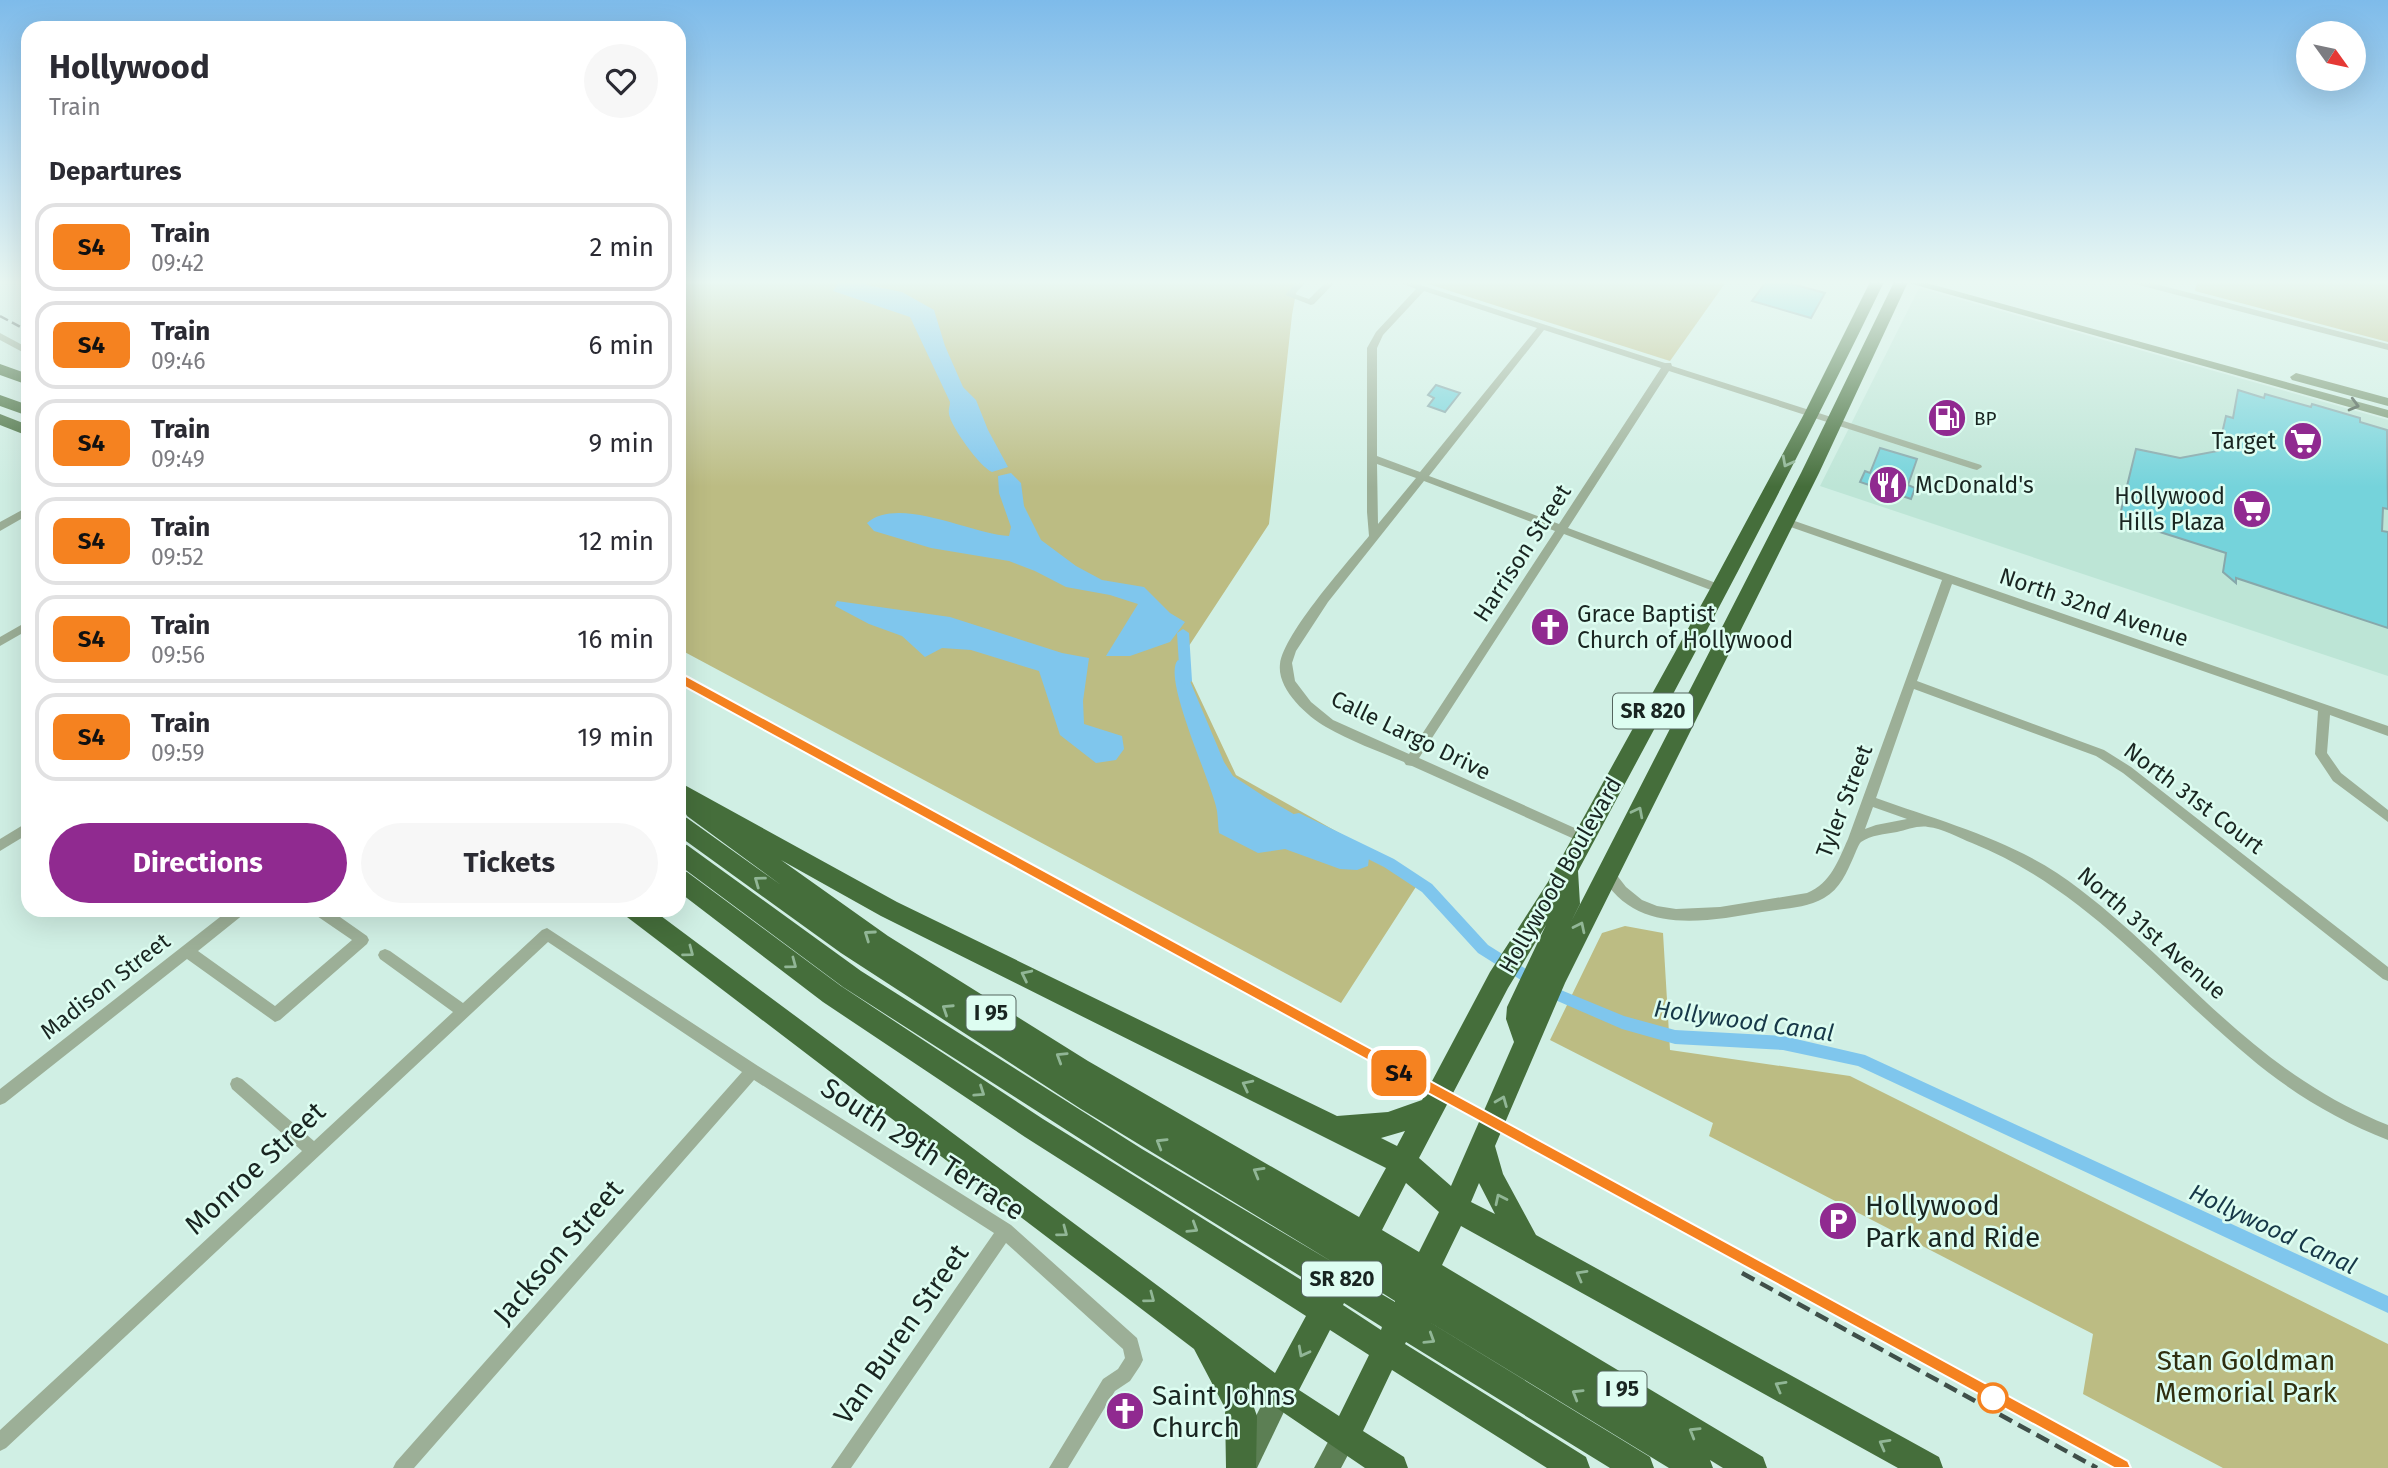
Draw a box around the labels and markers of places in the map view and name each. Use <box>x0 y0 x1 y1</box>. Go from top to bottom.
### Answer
fuel station icon: BP <box>1926 397 1968 439</box>
place label: BP <box>1974 407 1997 430</box>
supermarket icon: Target <box>2282 420 2324 462</box>
place label: Target <box>2212 427 2277 455</box>
restaurant icon: McDonald's <box>1867 464 1909 506</box>
place label: McDonald's <box>1915 471 2034 499</box>
place label: Hollywood Hills Plaza <box>2114 482 2225 536</box>
supermarket icon: Hollywood Hills Plaza <box>2231 488 2273 530</box>
place label: Grace Baptist Church of Hollywood <box>1577 600 1793 654</box>
church icon: Grace Baptist Church of Hollywood <box>1529 606 1571 648</box>
place label: Hollywood Park and Ride <box>1865 1189 2040 1254</box>
parking icon: Hollywood Park and Ride <box>1817 1200 1859 1242</box>
place label: Saint Johns Church <box>1152 1379 1295 1444</box>
unlabelled marker <box>1978 1383 2008 1413</box>
church icon: Saint Johns Church <box>1104 1390 1146 1432</box>

